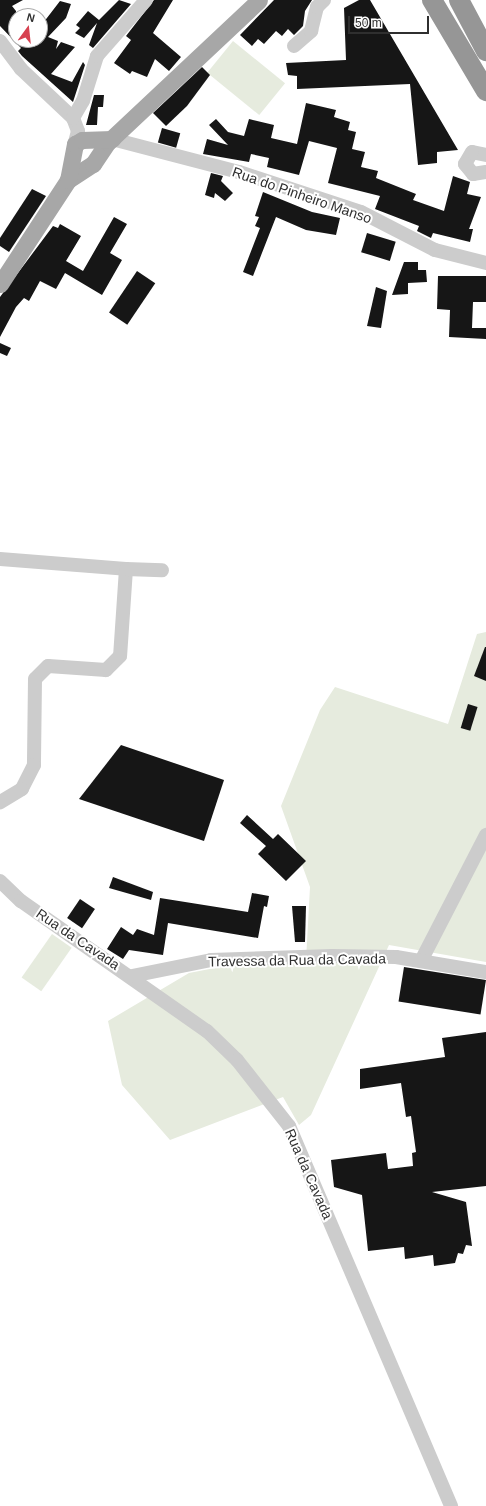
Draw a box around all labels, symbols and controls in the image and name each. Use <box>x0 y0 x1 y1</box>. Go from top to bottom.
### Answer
north arrow <box>8 8 48 48</box>
scale bar <box>350 8 431 34</box>
text: N <box>25 11 36 24</box>
text: 50 m <box>355 16 382 30</box>
street label: Rua do Pinheiro Manso <box>230 163 374 227</box>
street label: Rua da Cavada <box>33 905 123 973</box>
street label: Travessa da Rua da Cavada <box>208 950 386 970</box>
street label: Rua da Cavada <box>282 1126 336 1222</box>

